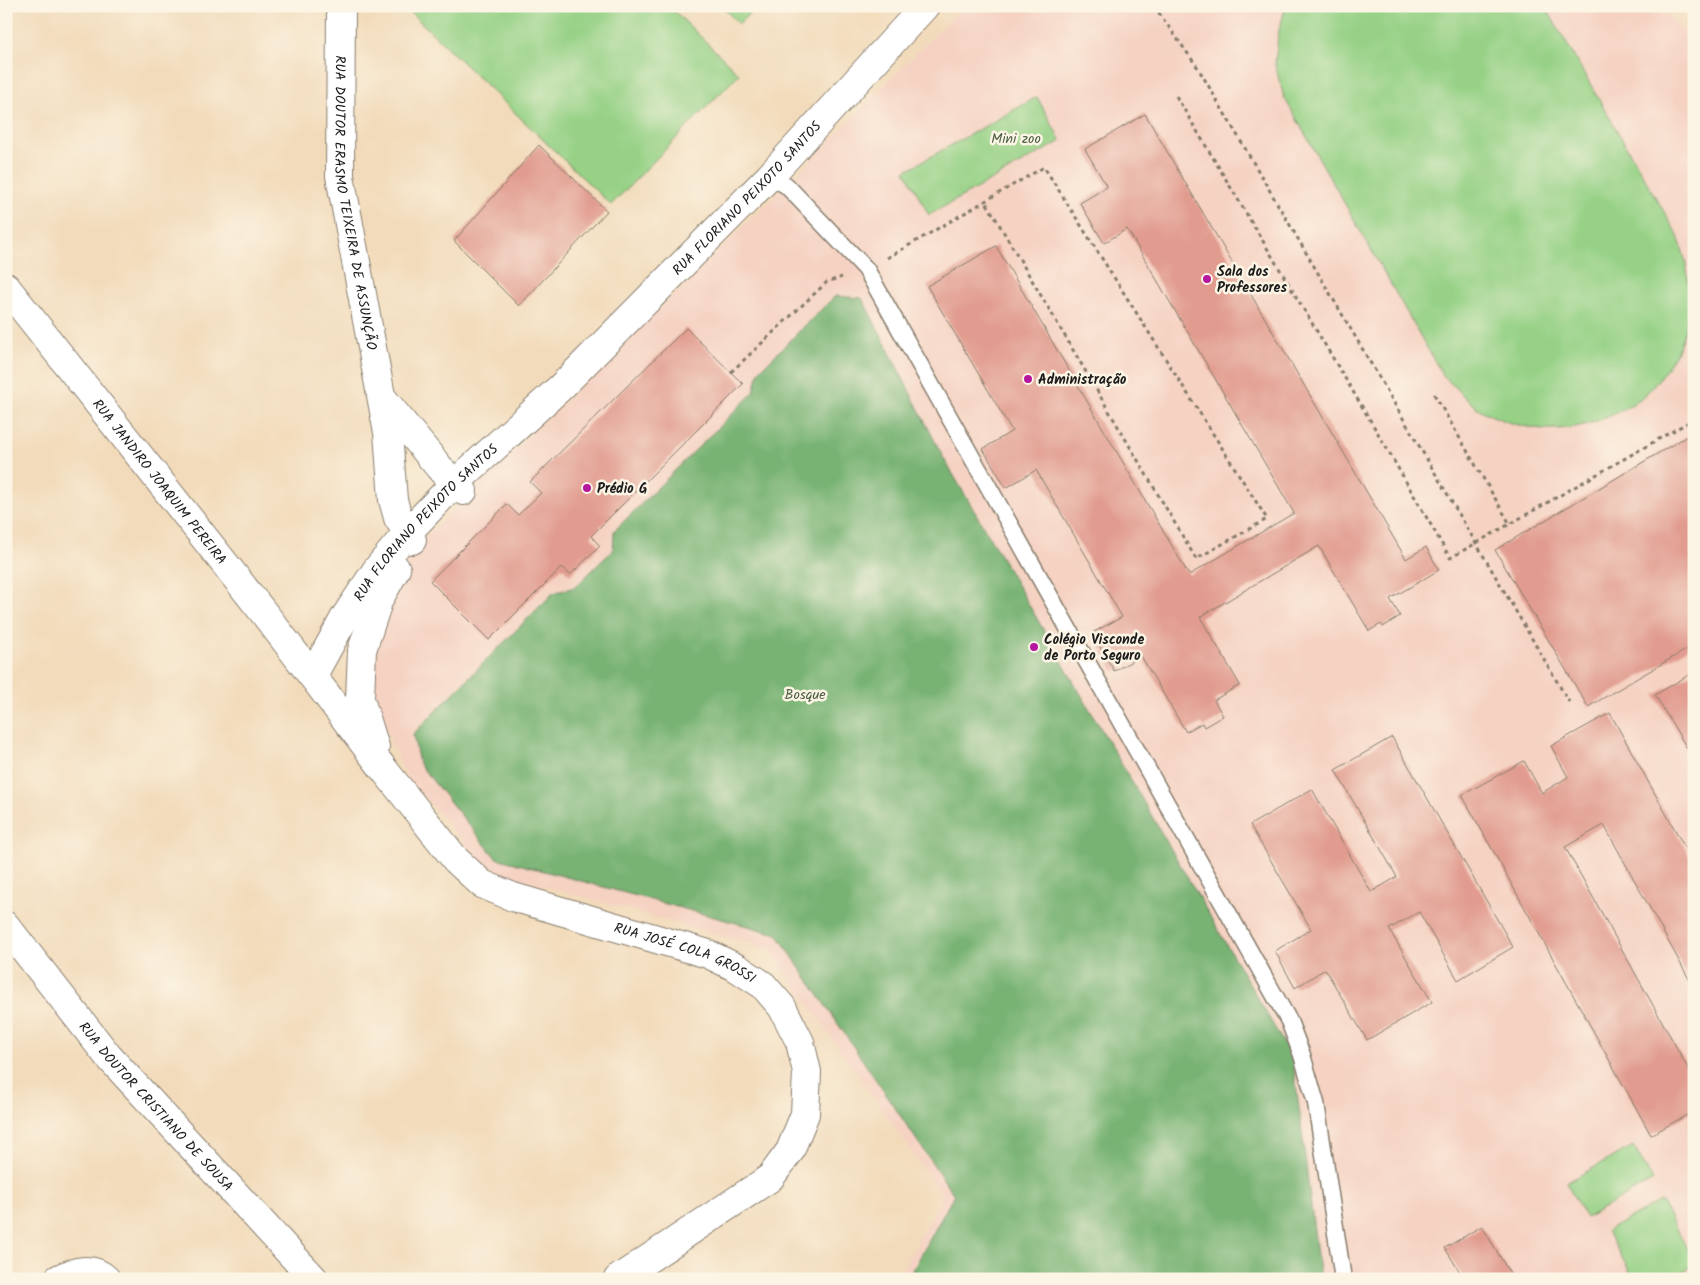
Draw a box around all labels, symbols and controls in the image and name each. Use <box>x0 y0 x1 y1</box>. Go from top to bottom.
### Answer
street label: RUA DOUTOR ERASMO TEIXEIRA DE ASSUNÇÃO <box>328 55 382 352</box>
street label: RUA FLORIANO PEIXOTO SANTOS <box>667 116 827 281</box>
park label: Mini zoo <box>991 128 1041 150</box>
place label: Sala dos Professores <box>1217 261 1287 299</box>
marker: Sala dos Professores <box>1201 273 1213 285</box>
place label: Administração <box>1038 369 1127 391</box>
marker: Administração <box>1022 373 1034 385</box>
street label: RUA JANDIRO JOAQUIM PEREIRA <box>86 394 232 570</box>
street label: RUA FLORIANO PEIXOTO SANTOS <box>348 439 504 606</box>
place label: Prédio G <box>597 478 647 500</box>
marker: Prédio G <box>581 482 593 494</box>
place label: Colégio Visconde de Porto Seguro <box>1044 629 1144 667</box>
marker: Colégio Visconde de Porto Seguro <box>1028 641 1040 653</box>
park label: Bosque <box>785 684 826 706</box>
street label: RUA JOSÉ COLA GROSSI <box>611 917 760 990</box>
street label: RUA DOUTOR CRISTIANO DE SOUSA <box>73 1017 238 1197</box>

